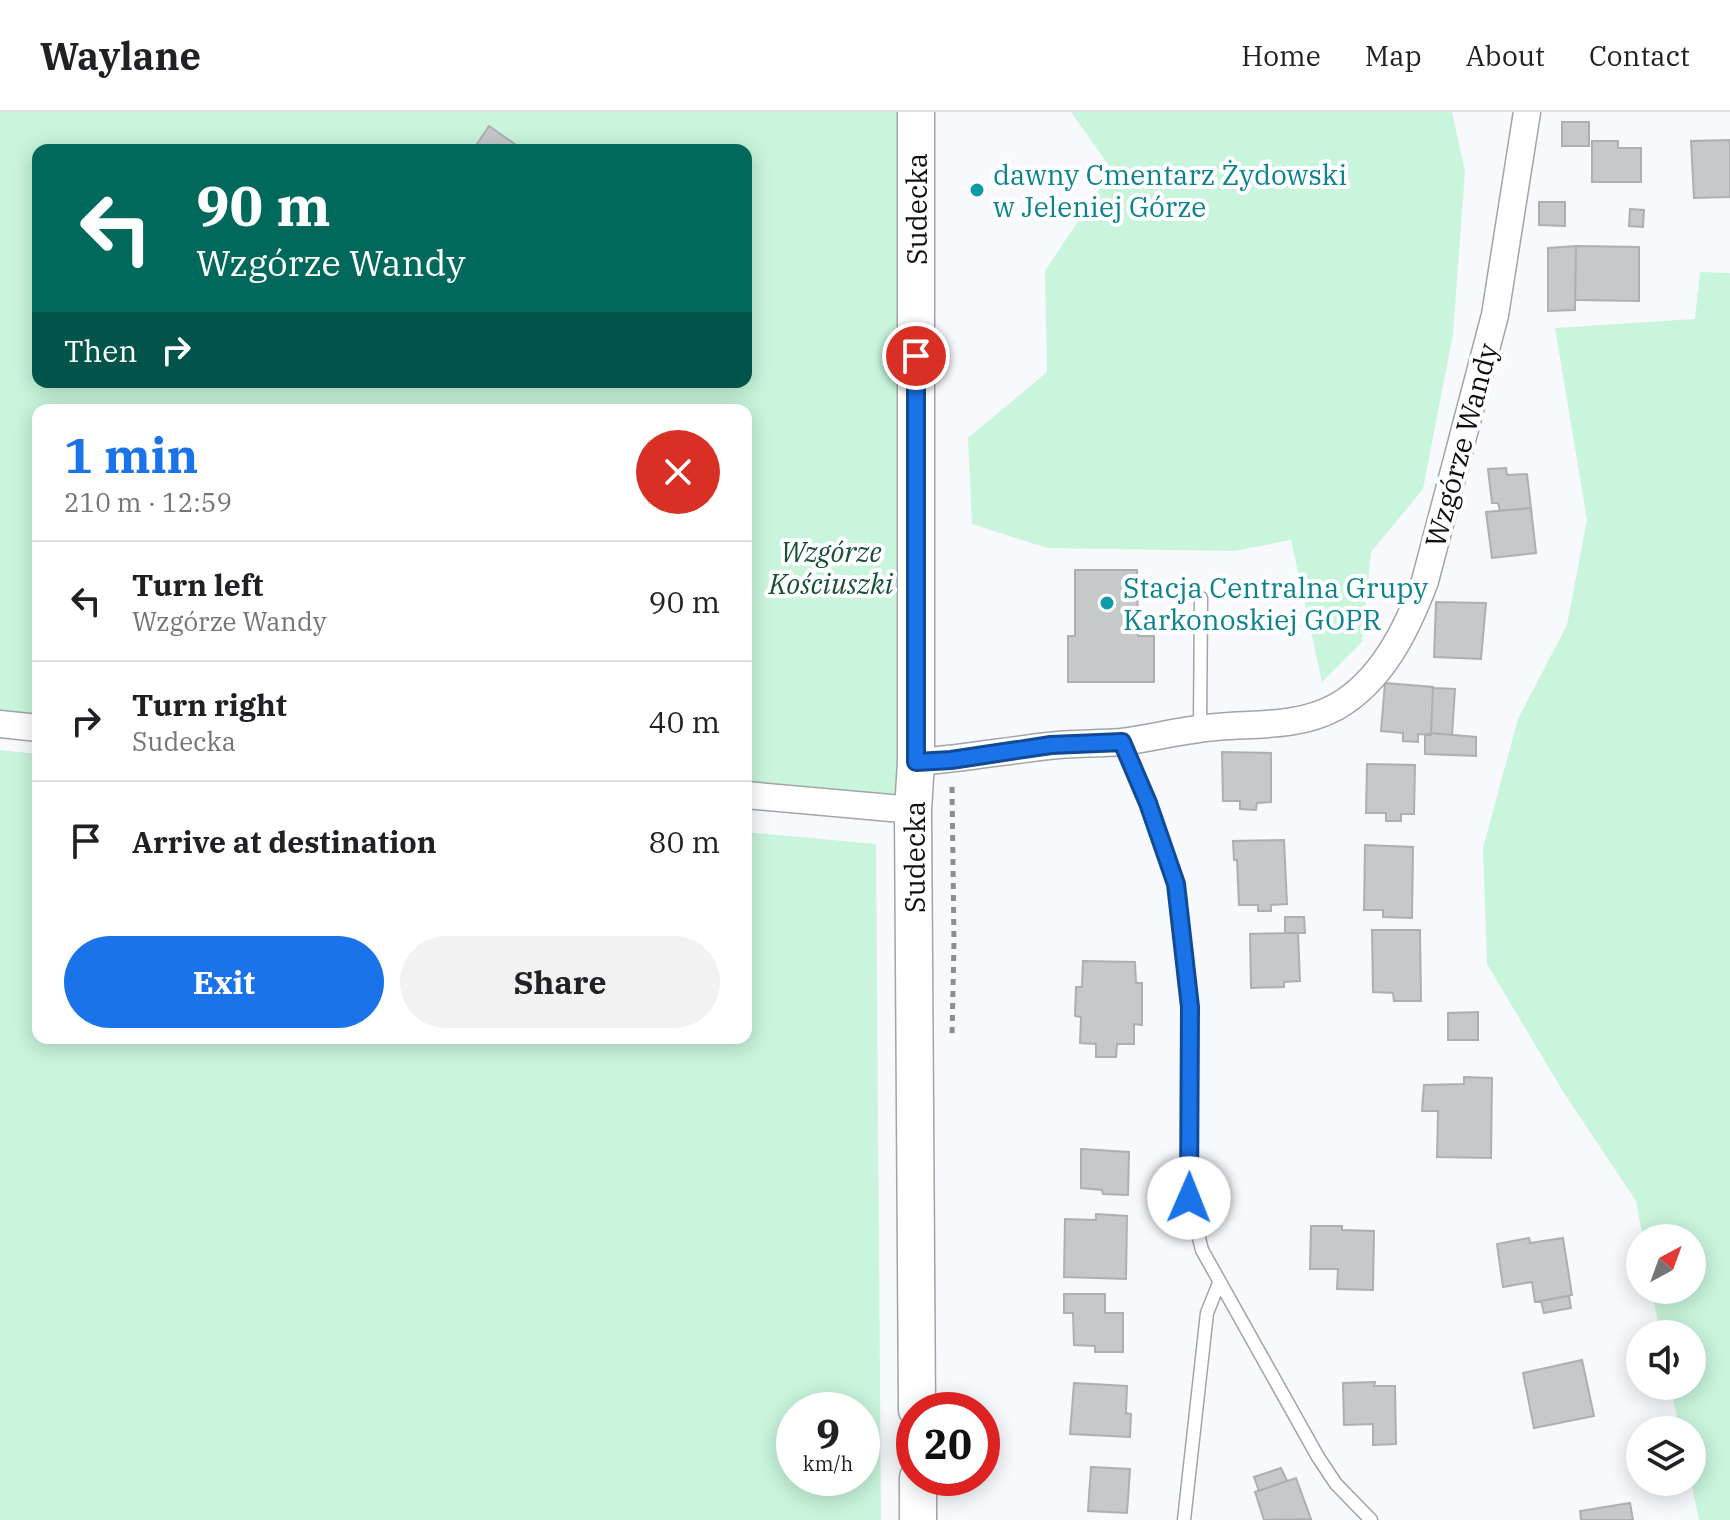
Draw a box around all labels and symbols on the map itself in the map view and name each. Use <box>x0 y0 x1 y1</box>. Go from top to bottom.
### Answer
street label: Sudecka <box>898 153 935 265</box>
place label: dawny Cmentarz Żydowski w Jeleniej Górze <box>993 156 1347 225</box>
marker: dawny Cmentarz Żydowski w Jeleniej Górze <box>968 181 986 199</box>
pin <box>882 322 950 390</box>
street label: Wzgórze Wandy <box>1416 339 1506 551</box>
park label: Wzgórze Kościuszki <box>768 533 894 602</box>
place label: Stacja Centralna Grupy Karkonoskiej GOPR <box>1123 569 1428 638</box>
marker: Stacja Centralna Grupy Karkonoskiej GOPR <box>1098 594 1116 612</box>
street label: Sudecka <box>896 801 933 913</box>
position arrow <box>1147 1156 1231 1240</box>
north arrow <box>1626 1224 1706 1304</box>
speed limit sign: 20 <box>896 1392 1000 1496</box>

